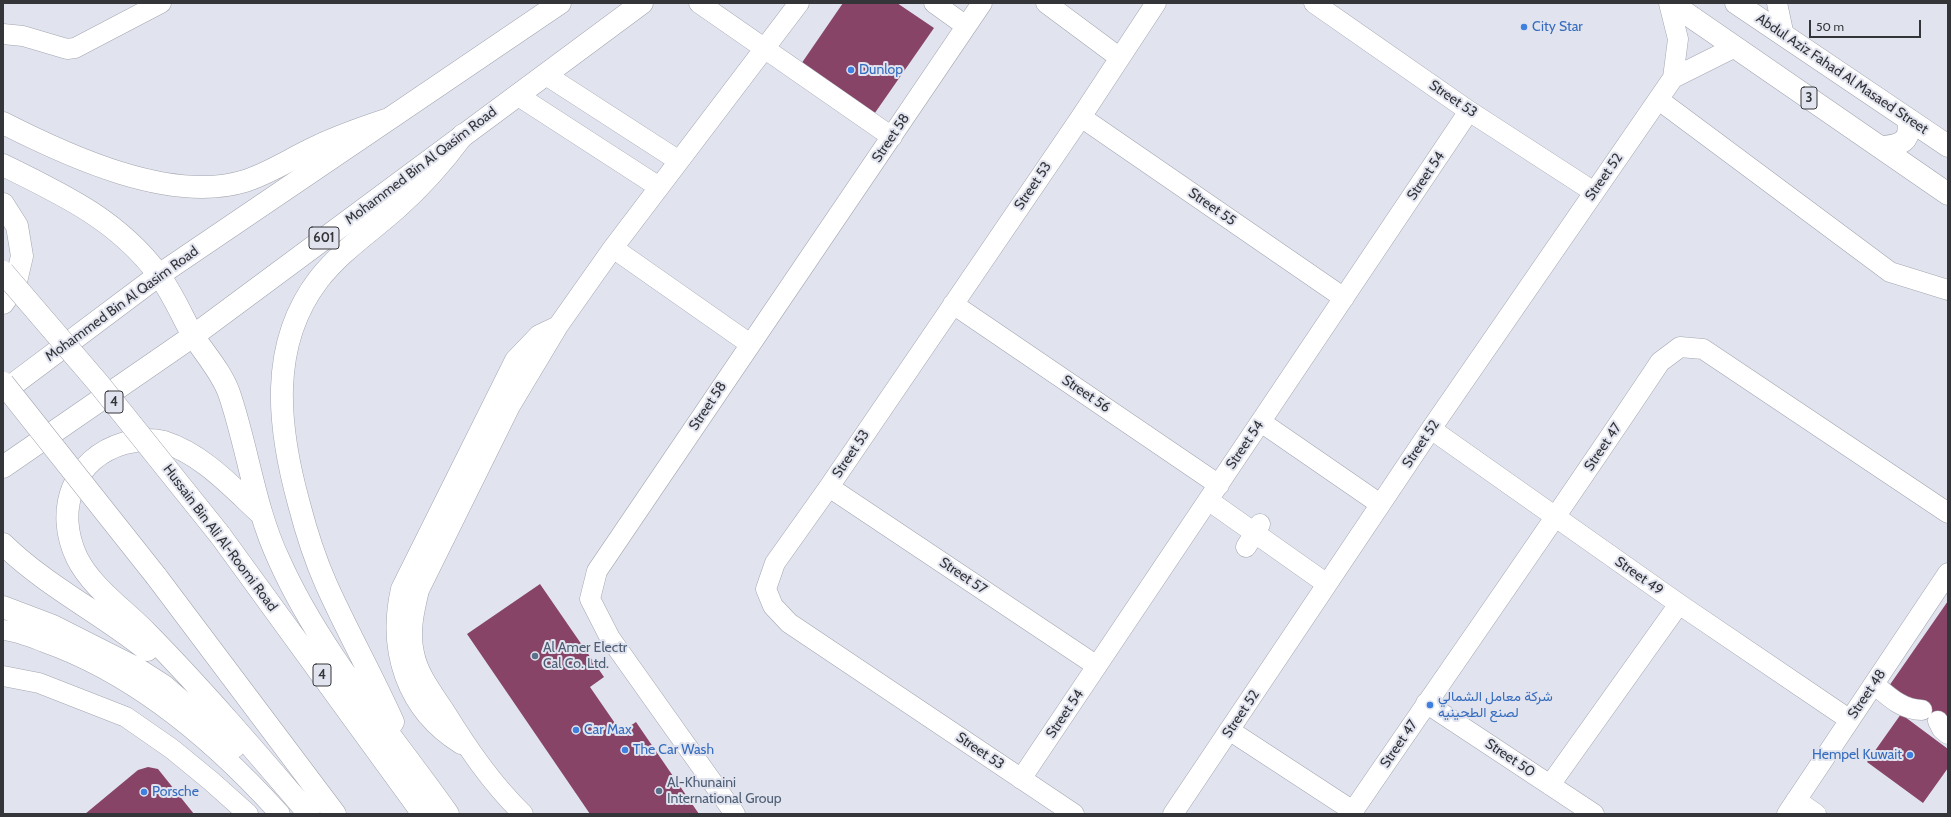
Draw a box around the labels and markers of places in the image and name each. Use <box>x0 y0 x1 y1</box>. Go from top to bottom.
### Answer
place label: City Star <box>1532 19 1583 35</box>
marker: City Star <box>1519 22 1529 32</box>
place label: Dunlop <box>859 62 903 78</box>
marker: Dunlop <box>846 65 856 75</box>
place label: Al Amer Electr Cal Co. Ltd. <box>543 640 627 672</box>
marker: Al Amer Electr Cal Co. Ltd. <box>530 651 540 661</box>
place label: شركة معامل الشمالي لصنع الطحينيه <box>1438 689 1553 722</box>
marker: شركة معامل الشمالي لصنع الطحينيه <box>1425 700 1435 710</box>
place label: Car Max <box>584 722 632 738</box>
marker: Car Max <box>571 725 581 735</box>
place label: The Car Wash <box>633 742 714 758</box>
marker: The Car Wash <box>620 745 630 755</box>
place label: Hempel Kuwait <box>1812 747 1902 763</box>
marker: Hempel Kuwait <box>1905 750 1915 760</box>
place label: Al-Khunaini International Group <box>667 775 782 808</box>
place label: Porsche <box>152 784 199 800</box>
marker: Al-Khunaini International Group <box>654 786 664 796</box>
marker: Porsche <box>139 787 149 797</box>

